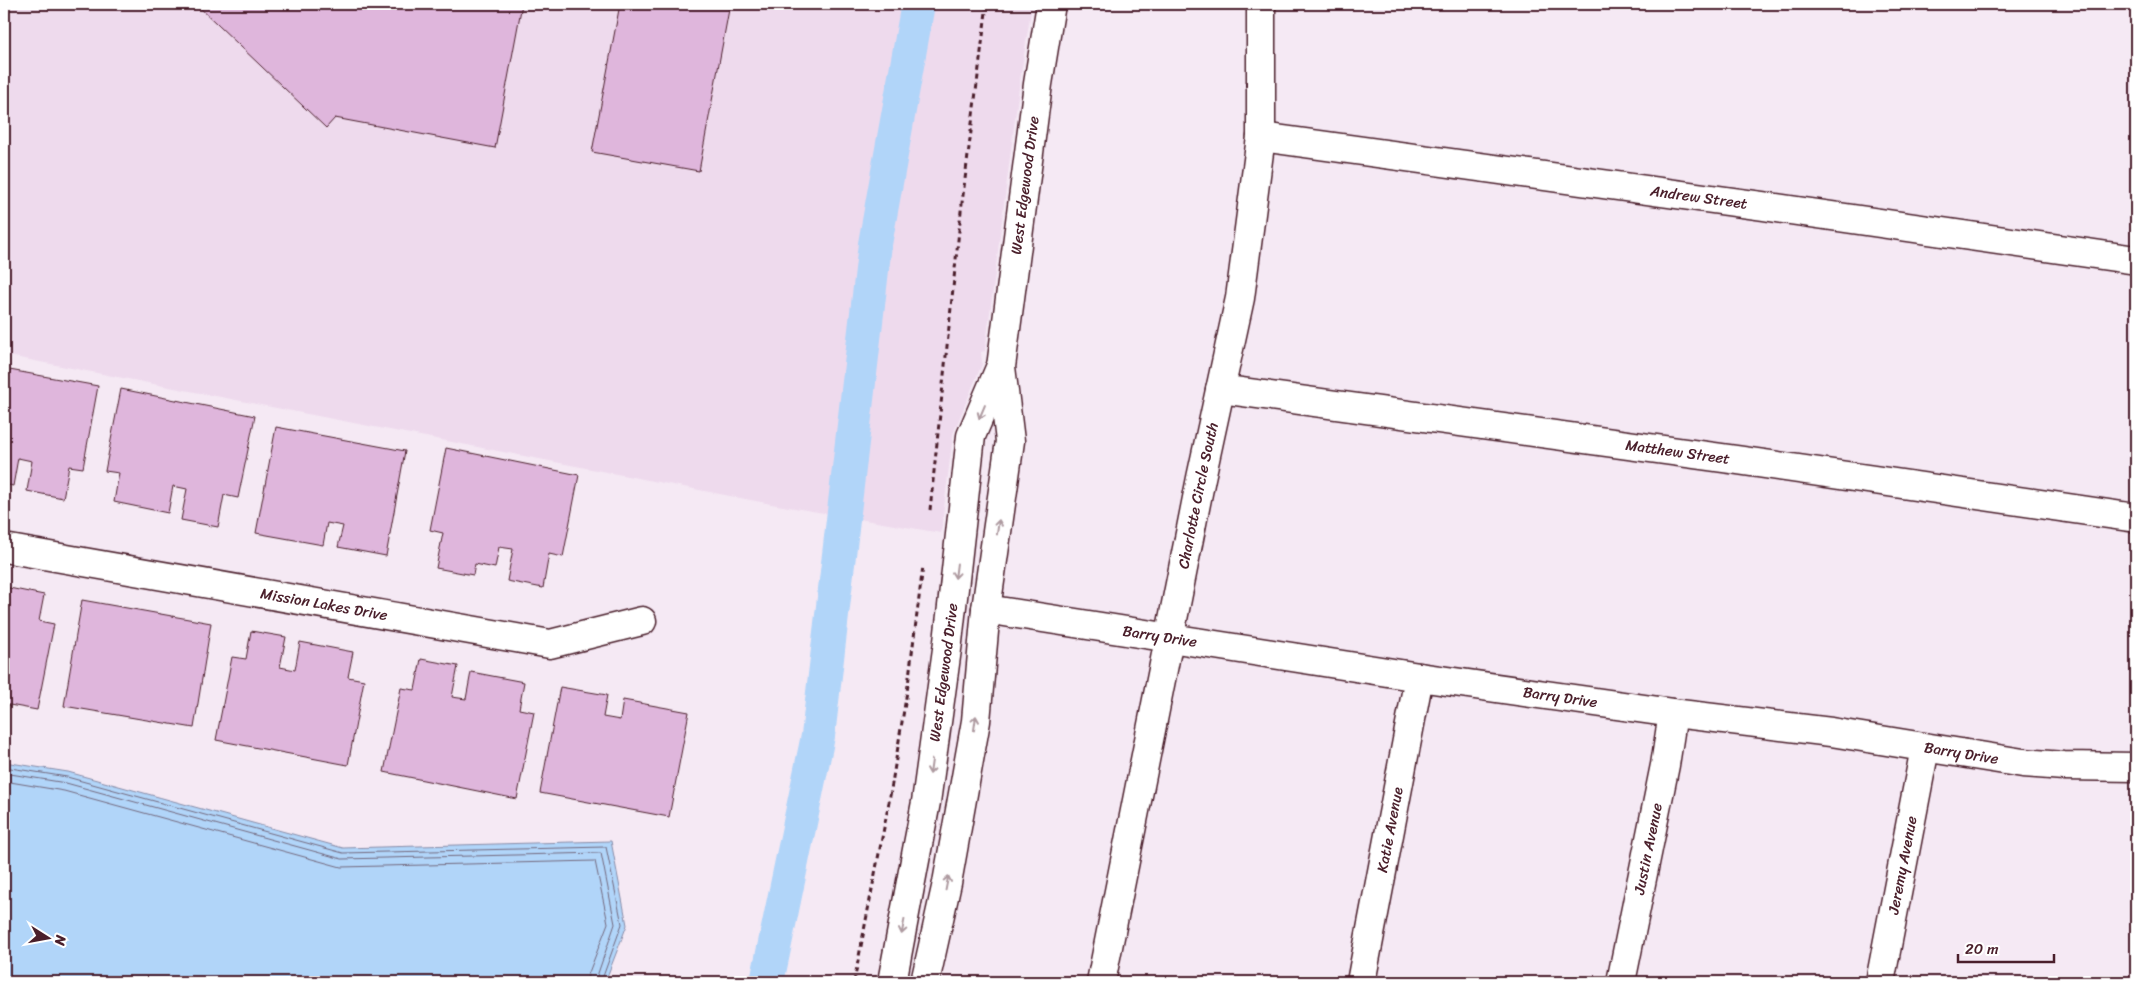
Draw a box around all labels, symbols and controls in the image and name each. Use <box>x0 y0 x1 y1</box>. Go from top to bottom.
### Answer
street label: West Edgewood Drive <box>1003 114 1047 256</box>
street label: Andrew Street <box>1648 178 1749 217</box>
one-way arrow <box>976 404 986 419</box>
street label: Charlotte Circle South <box>1170 420 1226 571</box>
street label: Matthew Street <box>1624 432 1732 472</box>
one-way arrow <box>993 520 1003 536</box>
one-way arrow <box>951 563 961 579</box>
street label: Mission Lakes Drive <box>258 580 390 628</box>
street label: West Edgewood Drive <box>921 601 965 743</box>
street label: Barry Drive <box>1121 618 1199 655</box>
street label: Barry Drive <box>1521 679 1599 715</box>
one-way arrow <box>970 716 980 732</box>
street label: Barry Drive <box>1922 734 2001 772</box>
one-way arrow <box>926 759 936 775</box>
street label: Katie Avenue <box>1369 785 1411 875</box>
street label: Justin Avenue <box>1626 800 1670 898</box>
street label: Jeremy Avenue <box>1880 813 1925 918</box>
one-way arrow <box>942 876 952 892</box>
north arrow <box>22 914 72 964</box>
one-way arrow <box>897 919 907 935</box>
scale bar <box>1958 931 2054 963</box>
text: N <box>47 932 74 948</box>
text: 20 m <box>1965 936 1999 962</box>

